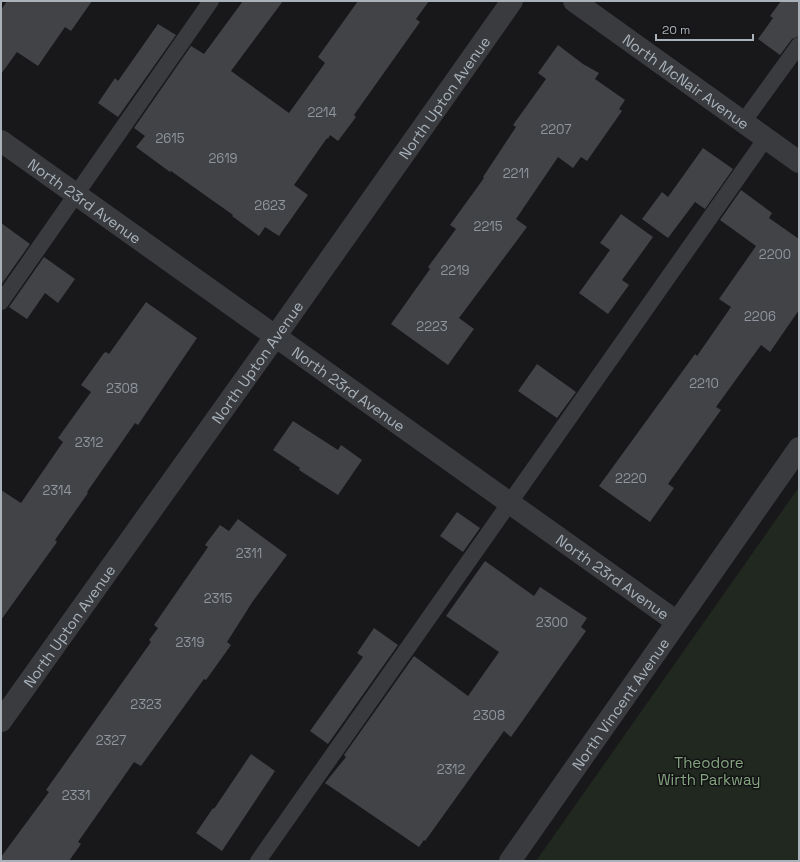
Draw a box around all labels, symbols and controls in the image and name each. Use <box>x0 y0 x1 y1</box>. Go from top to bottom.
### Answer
scale bar <box>656 16 753 42</box>
text: 20 m <box>662 22 690 38</box>
street label: North McNair Avenue <box>619 30 753 133</box>
street label: North Upton Avenue <box>394 32 494 162</box>
house number: 2214 <box>307 104 337 121</box>
house number: 2207 <box>540 121 572 138</box>
house number: 2615 <box>156 130 185 147</box>
house number: 2619 <box>208 150 238 167</box>
street label: North 23rd Avenue <box>25 154 145 248</box>
house number: 2211 <box>503 165 529 182</box>
house number: 2623 <box>254 197 286 214</box>
house number: 2215 <box>474 218 503 235</box>
house number: 2200 <box>759 246 791 263</box>
house number: 2219 <box>440 262 470 279</box>
street label: North Upton Avenue <box>207 297 307 427</box>
house number: 2206 <box>744 308 776 325</box>
house number: 2223 <box>416 318 448 335</box>
street label: North 23rd Avenue <box>289 342 409 435</box>
house number: 2210 <box>689 375 719 392</box>
house number: 2308 <box>106 380 138 397</box>
house number: 2312 <box>75 434 104 451</box>
house number: 2220 <box>615 470 647 487</box>
house number: 2314 <box>42 482 72 499</box>
street label: North 23rd Avenue <box>553 530 673 623</box>
house number: 2311 <box>236 545 262 562</box>
street label: North Upton Avenue <box>19 561 119 691</box>
house number: 2315 <box>204 590 233 607</box>
house number: 2300 <box>536 614 568 631</box>
house number: 2319 <box>176 634 204 651</box>
street label: North Vincent Avenue <box>567 634 673 774</box>
house number: 2323 <box>130 696 162 713</box>
house number: 2308 <box>473 707 505 724</box>
house number: 2327 <box>96 732 126 749</box>
park label: Theodore Wirth Parkway <box>657 753 761 789</box>
house number: 2312 <box>437 761 466 778</box>
house number: 2331 <box>62 787 90 804</box>

